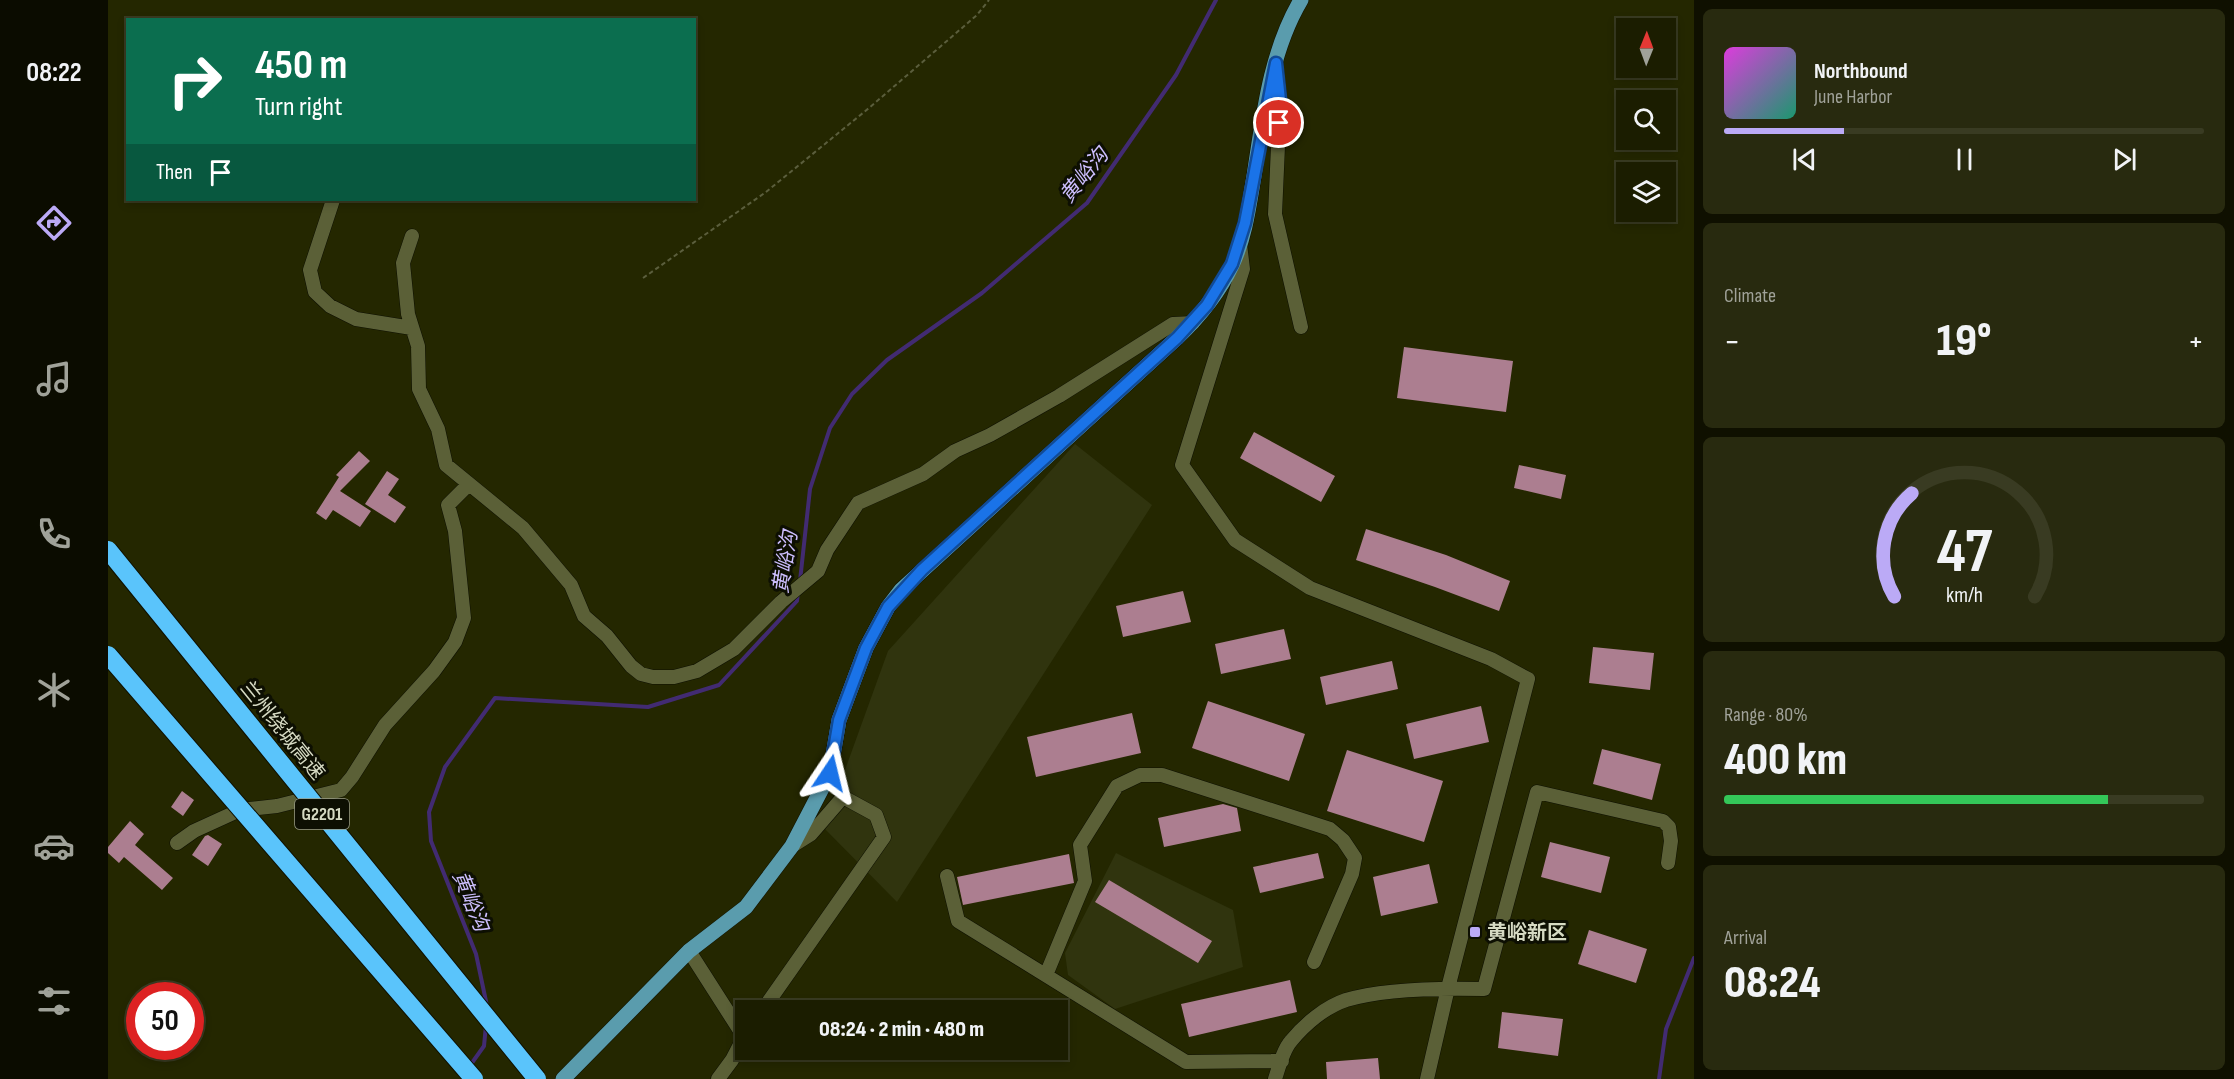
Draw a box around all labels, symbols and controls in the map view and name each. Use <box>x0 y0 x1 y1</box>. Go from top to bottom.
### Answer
north arrow <box>1616 18 1676 78</box>
map controls <box>1616 18 1676 222</box>
text: 450 m <box>255 40 347 91</box>
icon: right <box>156 42 234 120</box>
text: 08:22 <box>26 57 82 89</box>
text: Northbound <box>1814 58 1908 85</box>
text: June Harbor <box>1814 85 1892 109</box>
button: search <box>1616 90 1676 150</box>
text: Turn right <box>255 91 342 123</box>
pin <box>1253 97 1304 148</box>
icon: arrive <box>1262 106 1295 139</box>
water label: 黄峪沟 <box>1055 141 1115 208</box>
icon: previous <box>1788 143 1821 176</box>
icon: pause <box>1948 143 1981 176</box>
icon: next <box>2108 143 2141 176</box>
icon: arrive <box>204 156 237 189</box>
text: Then <box>156 159 192 186</box>
button: layers <box>1616 162 1676 222</box>
icon: directions <box>33 202 75 244</box>
text: Climate <box>1724 284 1776 308</box>
text: 19° <box>1937 314 1991 369</box>
text: − <box>1724 322 1740 362</box>
text: + <box>2188 322 2204 362</box>
icon: music <box>33 358 75 400</box>
icon: phone <box>33 513 75 555</box>
text: 47 <box>1936 515 1992 590</box>
water label: 黄峪沟 <box>768 527 803 595</box>
text: km/h <box>1945 583 1983 608</box>
icon: climate <box>33 669 75 711</box>
street label: 兰州绕城高速 <box>235 676 329 785</box>
text: Range · 80% <box>1724 703 1808 727</box>
text: 400 km <box>1724 733 1847 788</box>
position arrow <box>798 741 862 805</box>
road number: G2201 <box>295 799 349 829</box>
icon: car <box>33 825 75 867</box>
water label: 黄峪沟 <box>447 867 495 937</box>
place label: 黄峪新区 <box>1487 921 1567 945</box>
marker: 黄峪新区 <box>1468 925 1482 939</box>
text: Arrival <box>1724 926 1767 950</box>
text: 08:24 <box>1724 956 1821 1011</box>
icon: filters <box>33 980 75 1022</box>
speed limit sign: 50 <box>126 982 204 1060</box>
text: 08:24 · 2 min · 480 m <box>819 1016 984 1043</box>

